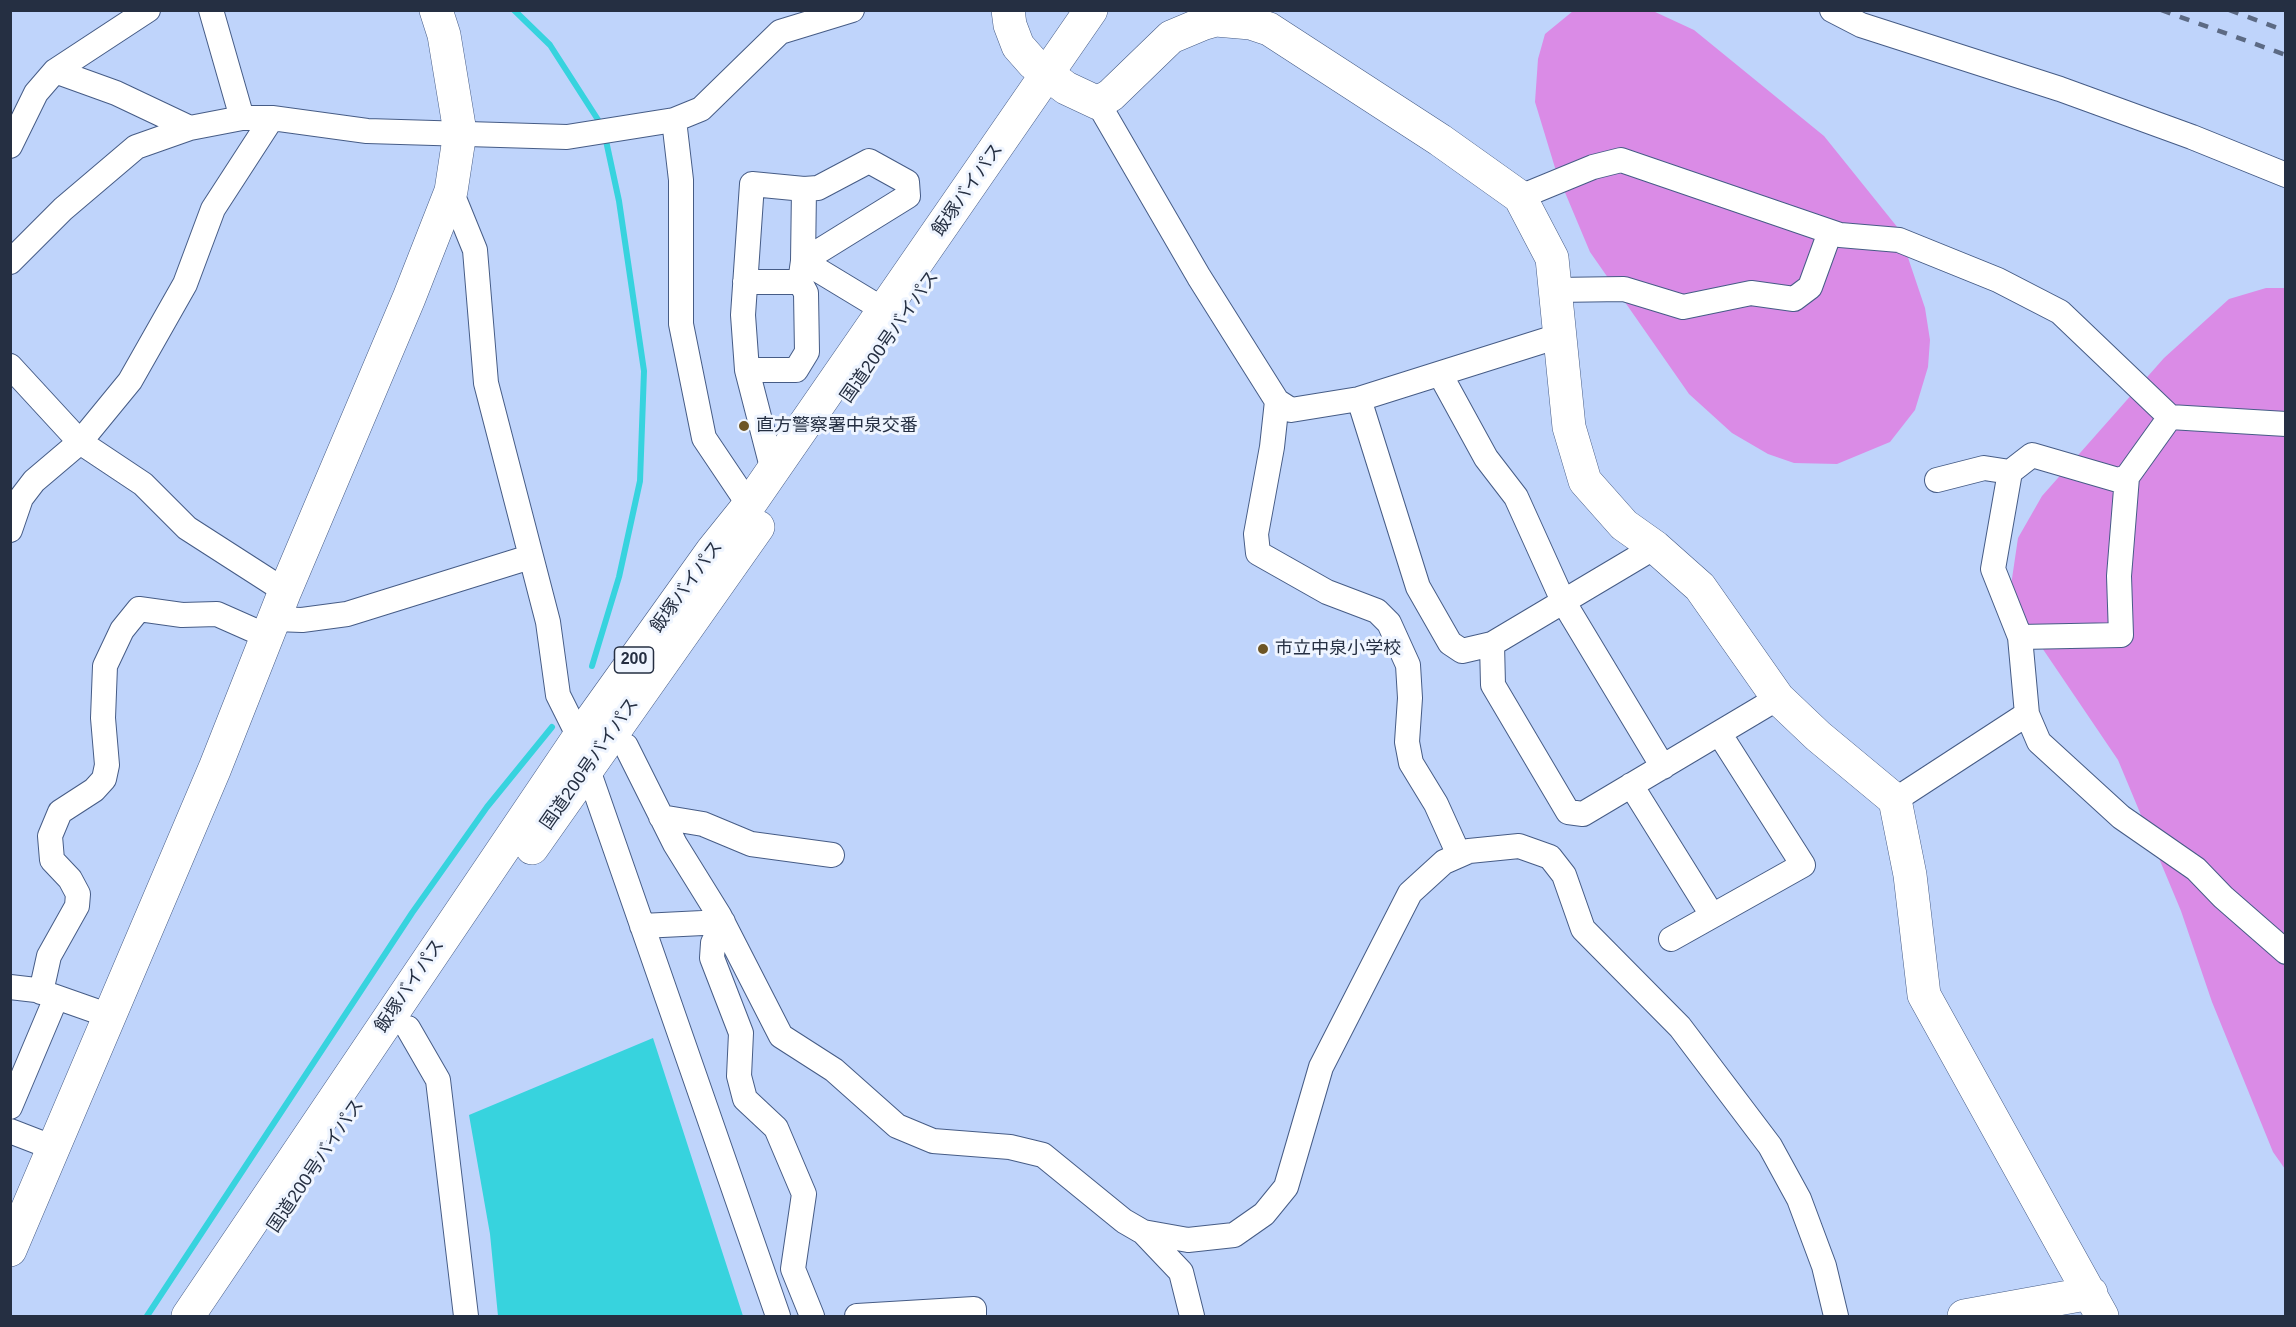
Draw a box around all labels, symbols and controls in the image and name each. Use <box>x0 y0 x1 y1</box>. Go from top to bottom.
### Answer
street label: 飯塚バイパス <box>928 140 1008 240</box>
street label: 国道200号バイパス <box>836 267 944 407</box>
place label: 直方警察署中泉交番 <box>756 415 918 437</box>
marker: 直方警察署中泉交番 <box>737 419 751 433</box>
street label: 飯塚バイパス <box>647 537 727 637</box>
place label: 市立中泉小学校 <box>1275 638 1401 660</box>
marker: 市立中泉小学校 <box>1256 642 1270 656</box>
road number: 200 <box>614 647 654 673</box>
street label: 国道200号バイパス <box>536 694 644 834</box>
street label: 飯塚バイパス <box>371 935 449 1037</box>
street label: 国道200号バイパス <box>263 1095 369 1237</box>

